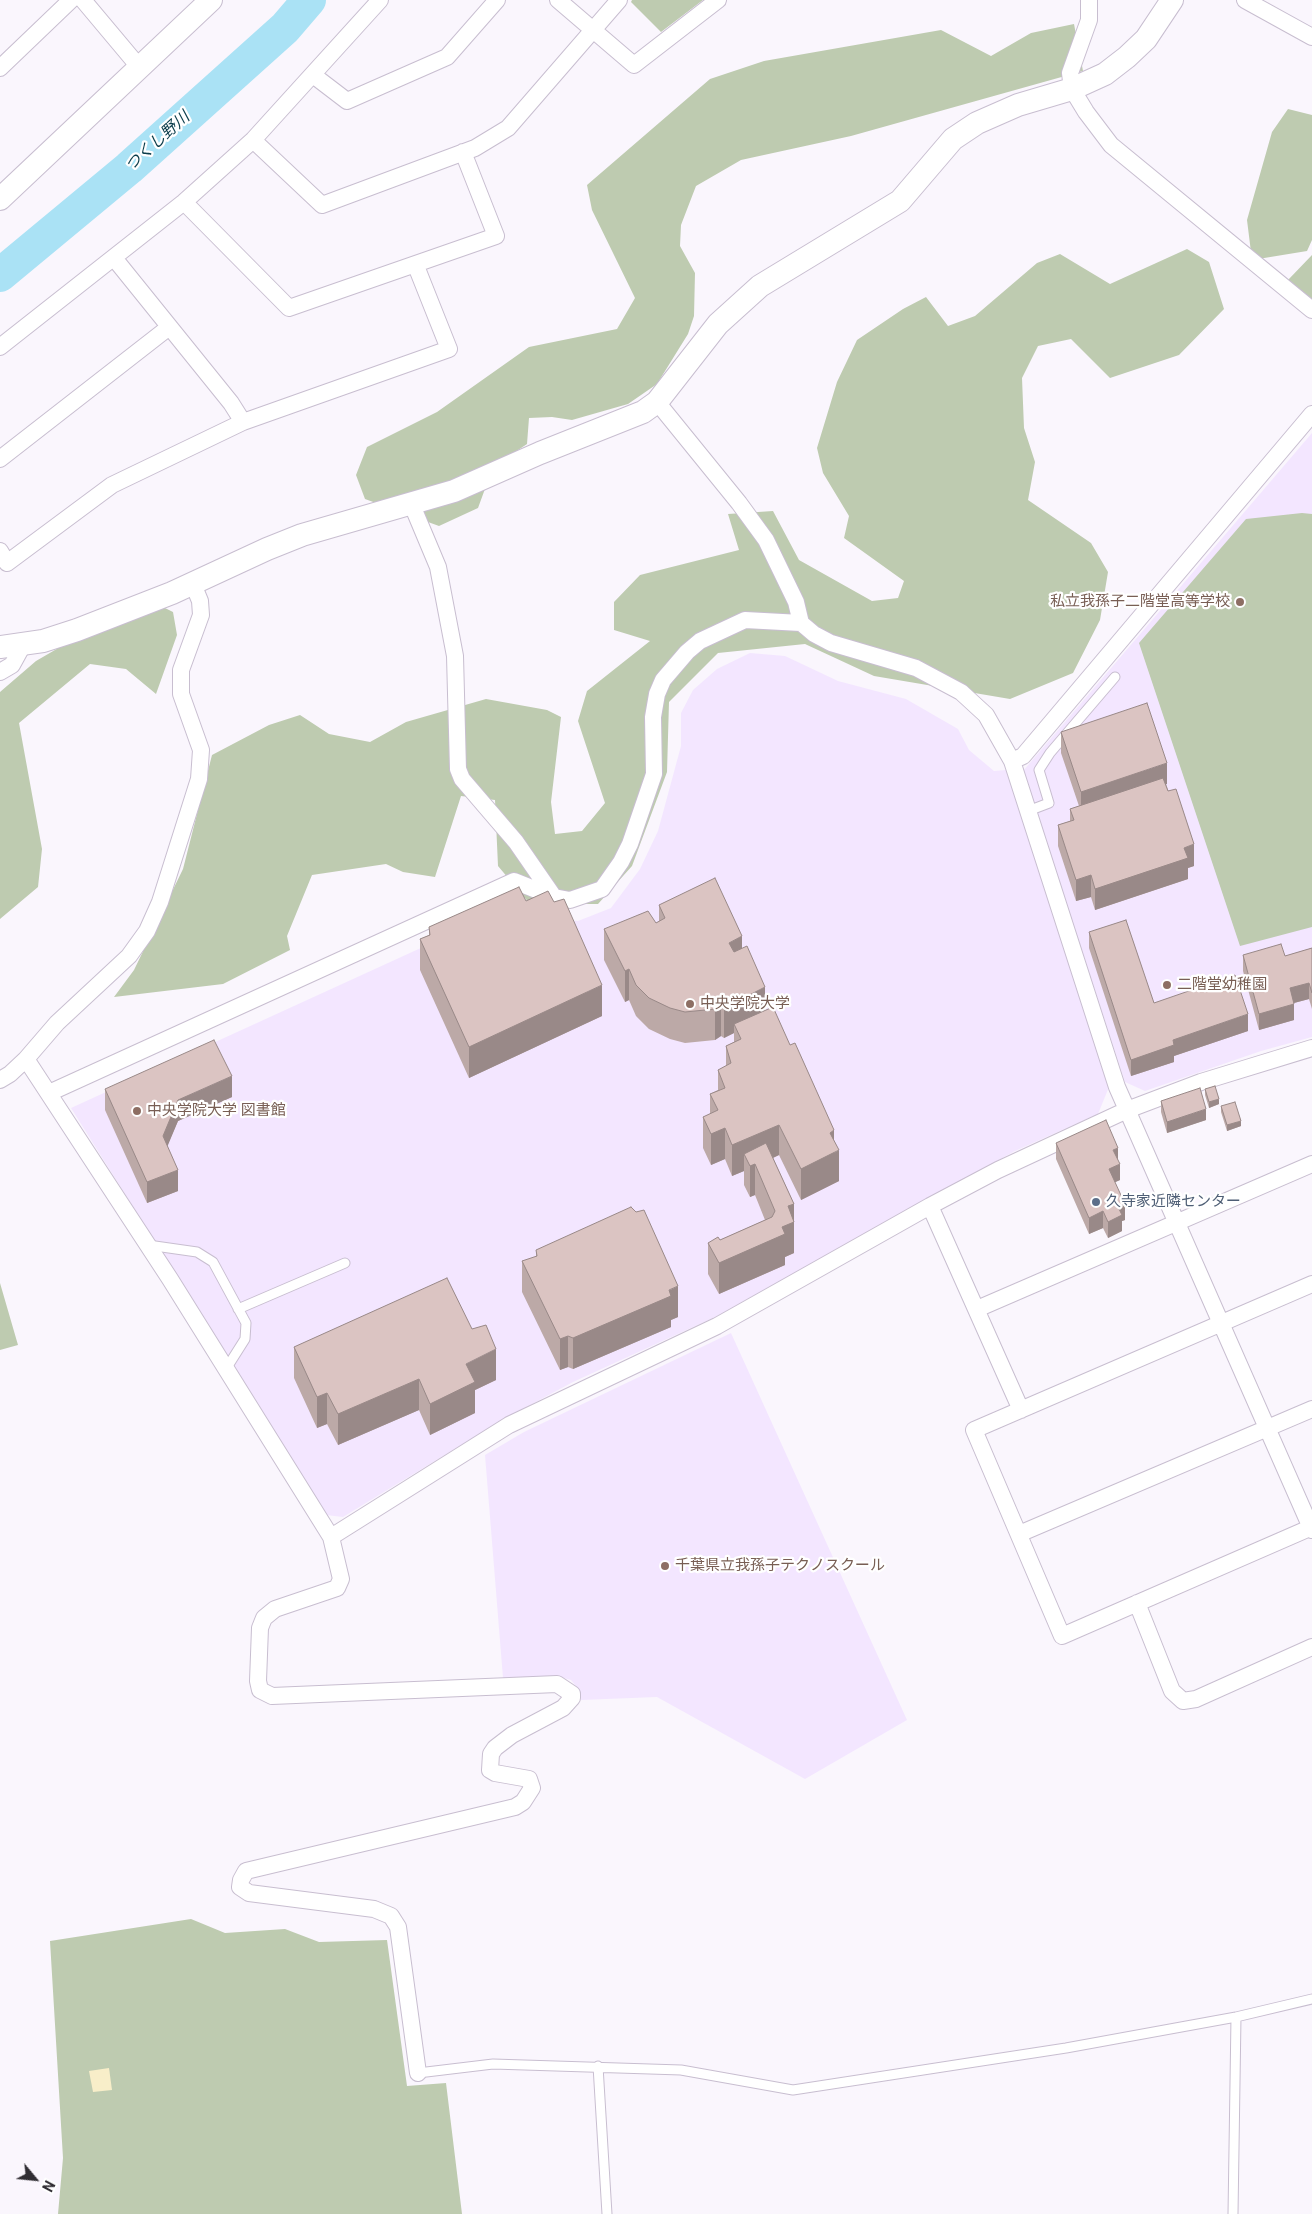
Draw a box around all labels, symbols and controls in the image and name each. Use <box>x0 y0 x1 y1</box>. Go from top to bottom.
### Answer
water label: つくし野川 <box>122 108 194 176</box>
place label: 私立我孫子二階堂高等学校 <box>1050 593 1230 611</box>
marker: 私立我孫子二階堂高等学校 <box>1234 596 1246 608</box>
place label: 二階堂幼稚園 <box>1177 976 1267 994</box>
marker: 二階堂幼稚園 <box>1161 979 1173 991</box>
place label: 中央学院大学 <box>700 995 790 1013</box>
marker: 中央学院大学 <box>684 998 696 1010</box>
place label: 中央学院大学 図書館 <box>147 1102 286 1120</box>
marker: 中央学院大学 図書館 <box>131 1105 143 1117</box>
place label: 久寺家近隣センター <box>1106 1193 1241 1211</box>
marker: 久寺家近隣センター <box>1090 1196 1102 1208</box>
place label: 千葉県立我孫子テクノスクール <box>675 1557 885 1575</box>
marker: 千葉県立我孫子テクノスクール <box>659 1560 671 1572</box>
north arrow <box>10 2154 60 2204</box>
text: N <box>39 2178 58 2194</box>

